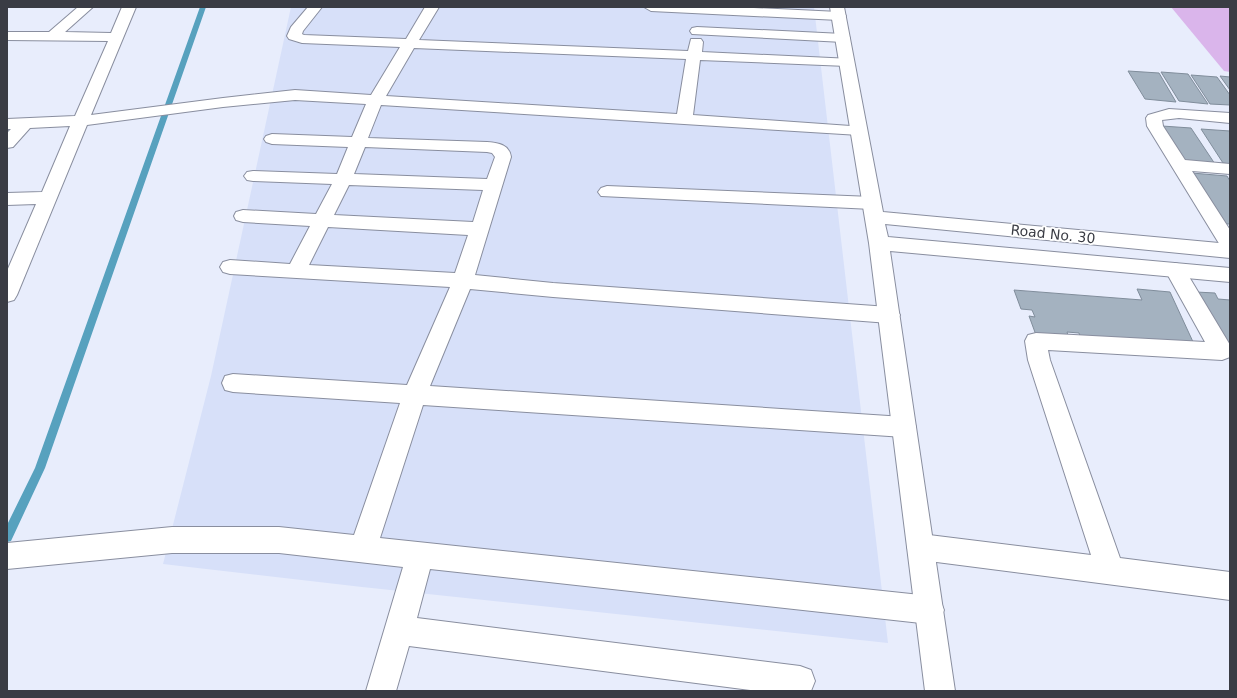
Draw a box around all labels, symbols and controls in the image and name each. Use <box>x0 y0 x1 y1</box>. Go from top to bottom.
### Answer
street label: Road No. 30 <box>1010 222 1096 246</box>

